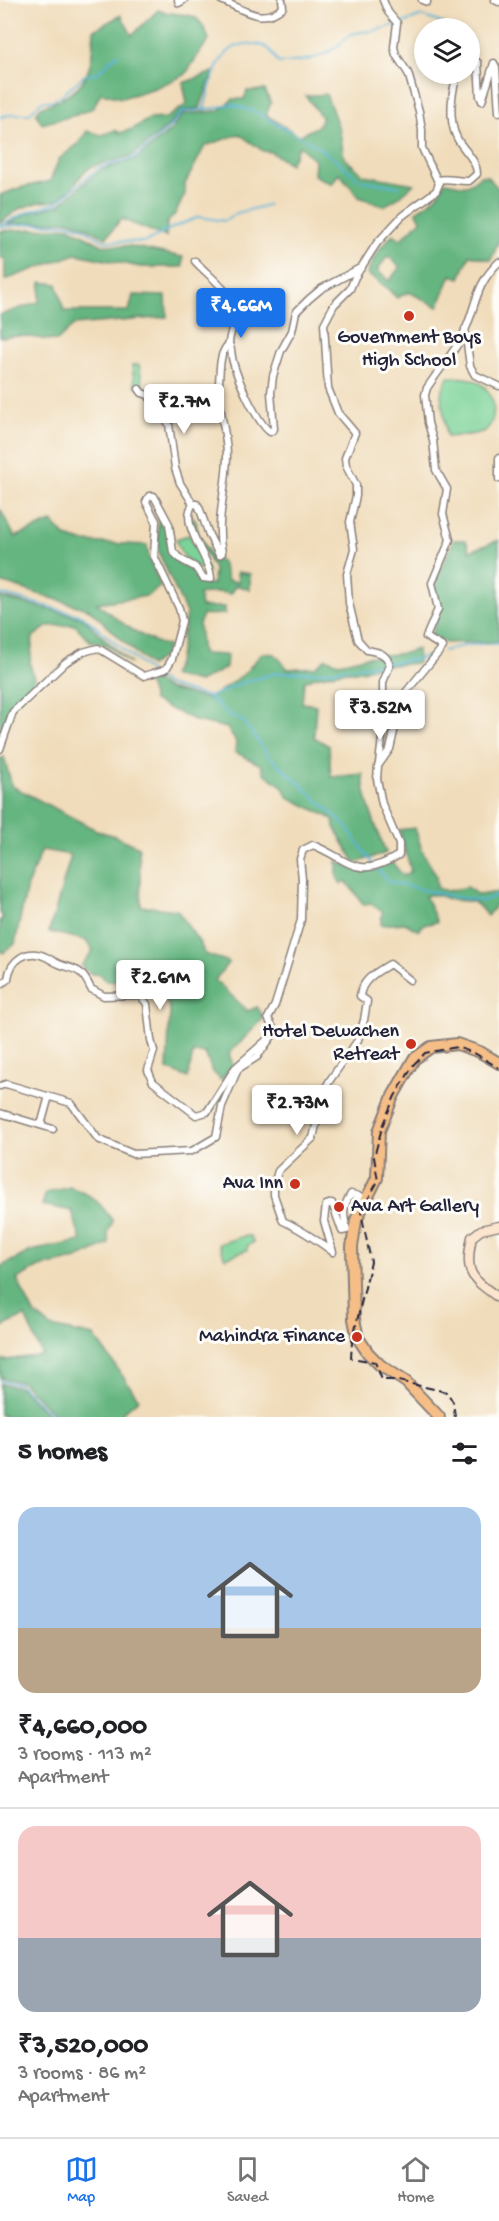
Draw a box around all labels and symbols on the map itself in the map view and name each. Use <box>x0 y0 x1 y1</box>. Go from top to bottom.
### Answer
pin: ₹4.66M <box>192 288 290 339</box>
marker: Government Boys High School <box>402 309 416 323</box>
place label: Government Boys High School <box>337 327 481 373</box>
pin: ₹2.7M <box>142 384 226 435</box>
pin: ₹3.52M <box>331 690 429 741</box>
pin: ₹2.61M <box>111 960 209 1011</box>
place label: Hotel Dewachen Retreat <box>262 1021 401 1067</box>
marker: Hotel Dewachen Retreat <box>404 1037 418 1051</box>
pin: ₹2.73M <box>248 1085 346 1136</box>
place label: Ava Inn <box>223 1173 283 1196</box>
marker: Ava Inn <box>288 1177 302 1191</box>
place label: Ava Art Gallery <box>351 1196 479 1219</box>
marker: Ava Art Gallery <box>332 1200 346 1214</box>
place label: Mahindra Finance <box>199 1326 346 1349</box>
marker: Mahindra Finance <box>350 1330 364 1344</box>

